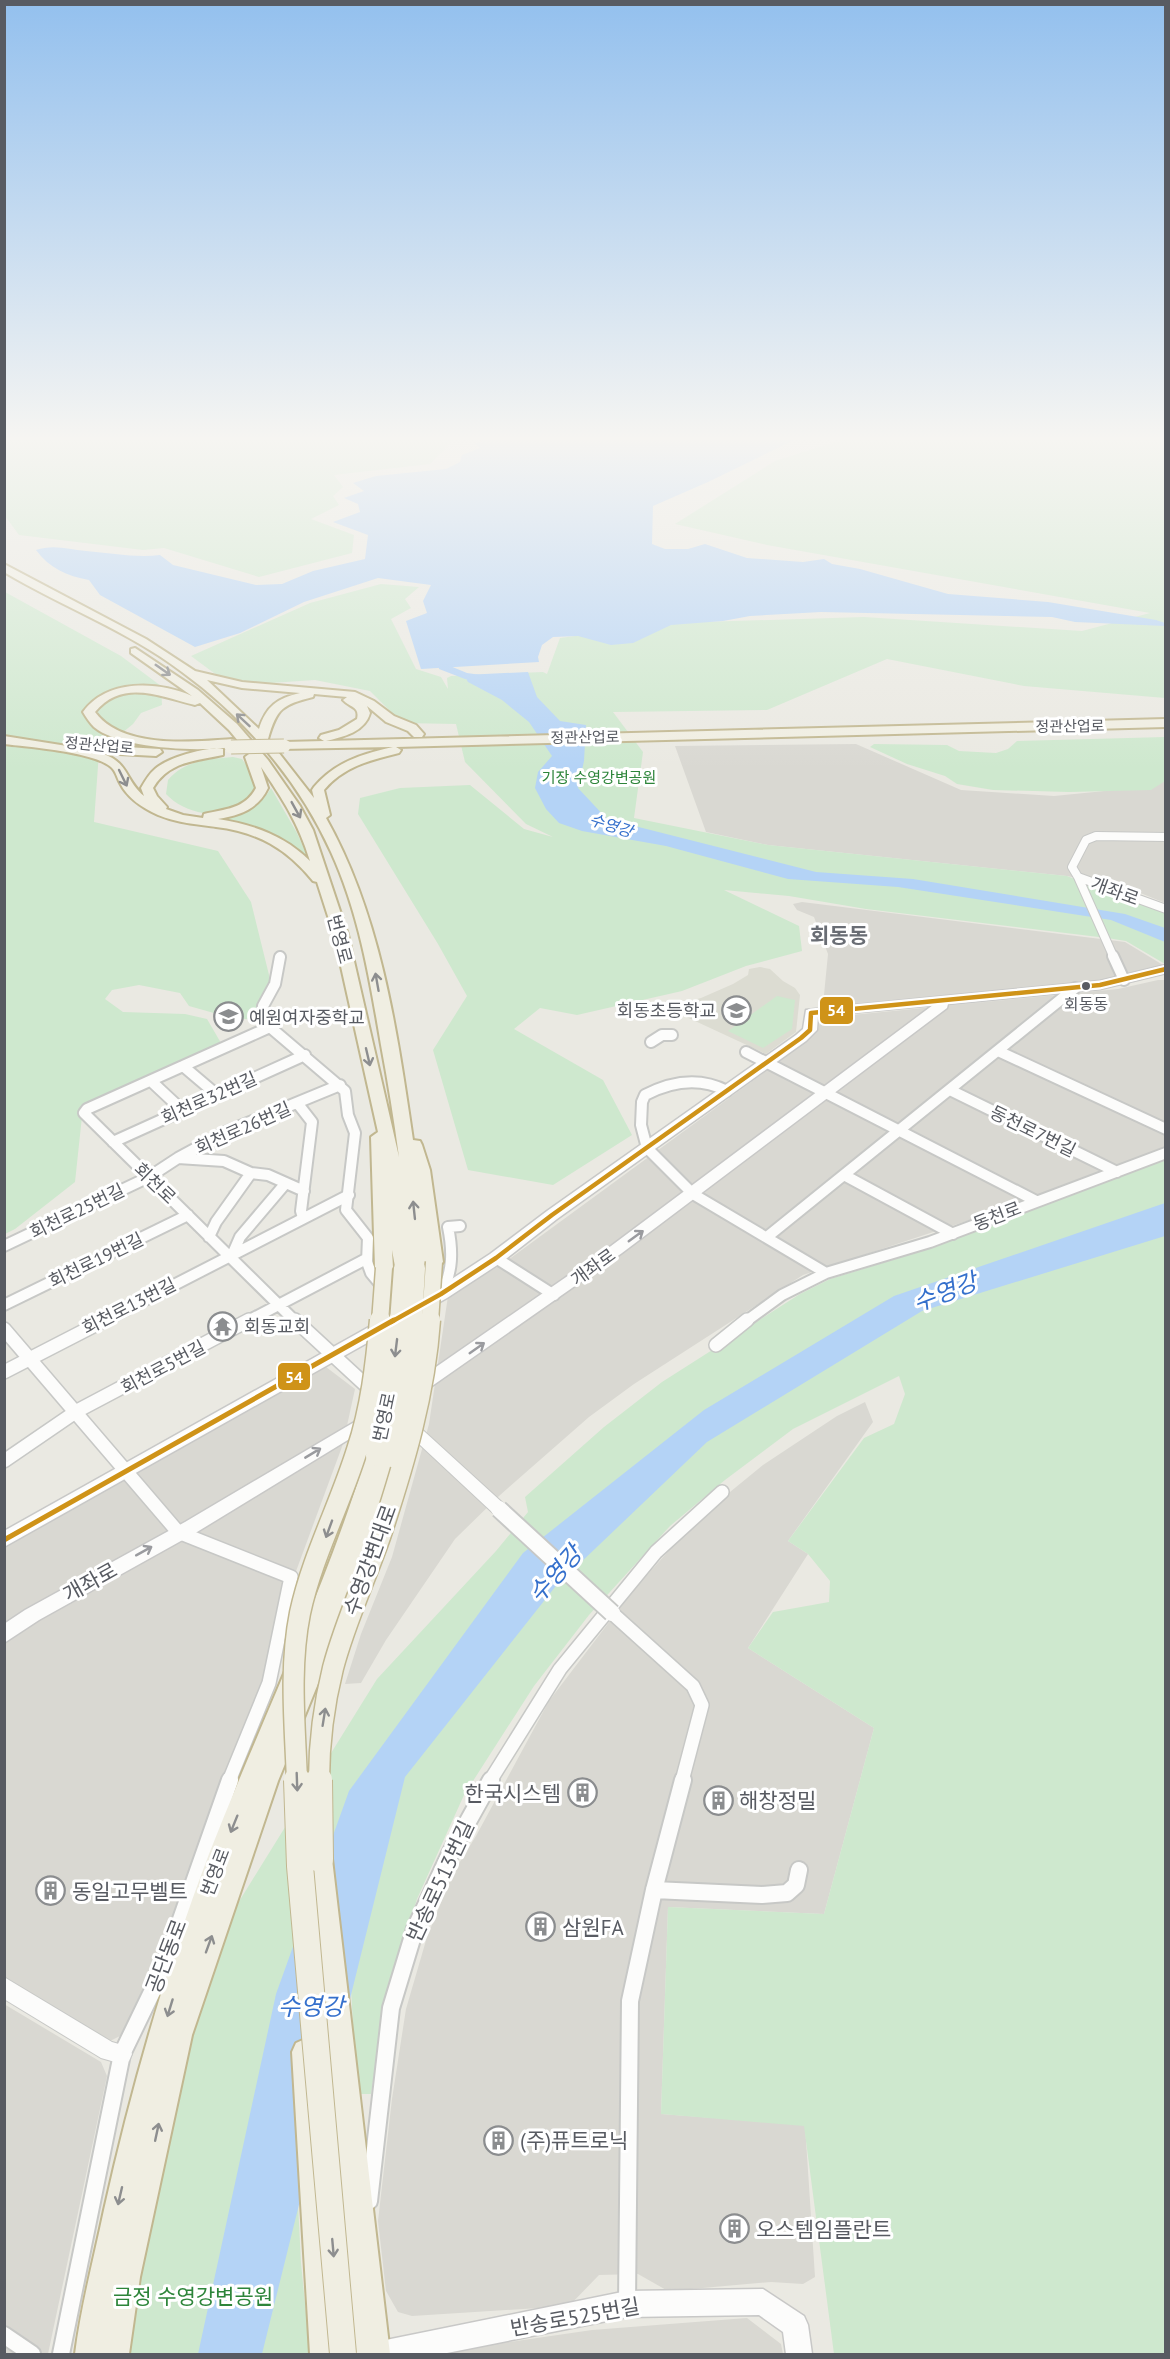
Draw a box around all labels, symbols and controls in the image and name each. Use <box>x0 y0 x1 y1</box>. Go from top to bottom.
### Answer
one-way arrow <box>155 664 171 676</box>
one-way arrow <box>235 712 250 727</box>
street label: 정관산업로 <box>1035 716 1105 736</box>
street label: 정관산업로 <box>550 727 620 747</box>
street label: 정관산업로 <box>64 733 134 757</box>
one-way arrow <box>118 768 130 786</box>
park label: 기장 수영강변공원 <box>542 768 656 787</box>
one-way arrow <box>291 801 302 819</box>
water label: 수영강 <box>587 809 637 842</box>
street label: 개좌로 <box>1088 872 1142 910</box>
street label: 번영로 <box>322 912 358 966</box>
district label: 회동동 <box>810 922 868 949</box>
one-way arrow <box>371 973 382 993</box>
marker: 회동동 <box>1080 980 1092 992</box>
school or university icon: 회동초등학교 <box>721 994 753 1026</box>
place label: 회동동 <box>1064 994 1108 1014</box>
line badge: 54 <box>819 996 854 1025</box>
place label: 회동초등학교 <box>617 999 716 1022</box>
text: 54 <box>827 1000 845 1020</box>
school or university icon: 예원여자중학교 <box>212 1001 244 1033</box>
place label: 예원여자중학교 <box>249 1006 365 1029</box>
one-way arrow <box>363 1048 375 1067</box>
street label: 회천로32번길 <box>158 1067 260 1129</box>
street label: 회천로26번길 <box>192 1097 294 1159</box>
street label: 동천로7번길 <box>986 1100 1080 1162</box>
street label: 회천로 <box>129 1157 181 1209</box>
street label: 회천로25번길 <box>26 1178 128 1244</box>
street label: 동천로 <box>970 1196 1024 1236</box>
one-way arrow <box>408 1200 419 1220</box>
street label: 회천로19번길 <box>45 1227 147 1293</box>
one-way arrow <box>628 1229 644 1242</box>
street label: 개좌로 <box>566 1243 620 1291</box>
water label: 수영강 <box>909 1265 984 1318</box>
street label: 회천로13번길 <box>78 1273 180 1339</box>
temple icon: 회동교회 <box>207 1310 239 1342</box>
place label: 회동교회 <box>244 1315 310 1338</box>
street label: 회천로5번길 <box>117 1335 209 1399</box>
one-way arrow <box>391 1337 402 1357</box>
one-way arrow <box>468 1342 485 1354</box>
line badge: 54 <box>277 1362 311 1391</box>
text: 54 <box>285 1367 303 1387</box>
street label: 번영로 <box>368 1390 400 1444</box>
one-way arrow <box>304 1447 321 1459</box>
street label: 수영강변대로 <box>337 1501 403 1619</box>
one-way arrow <box>322 1519 333 1538</box>
water label: 수영강 <box>521 1537 591 1609</box>
one-way arrow <box>135 1545 153 1556</box>
street label: 개좌로 <box>58 1556 122 1608</box>
one-way arrow <box>318 1708 329 1728</box>
one-way arrow <box>291 1771 303 1791</box>
building icon: 한국시스템 <box>566 1777 598 1809</box>
place label: 한국시스템 <box>464 1780 561 1807</box>
building icon: 해창정밀 <box>702 1784 734 1816</box>
place label: 해창정밀 <box>739 1787 816 1814</box>
one-way arrow <box>228 1814 239 1832</box>
street label: 반송로513번길 <box>400 1816 480 1946</box>
street label: 번영로 <box>195 1845 235 1899</box>
building icon: 동일고무벨트 <box>35 1875 67 1907</box>
place label: 동일고무벨트 <box>72 1878 188 1905</box>
building icon: 삼원FA <box>525 1911 557 1943</box>
place label: 삼원FA <box>562 1914 624 1941</box>
street label: 공단동로 <box>140 1915 192 1997</box>
one-way arrow <box>204 1936 215 1954</box>
water label: 수영강 <box>278 1991 347 2022</box>
one-way arrow <box>164 1998 175 2017</box>
one-way arrow <box>152 2123 164 2142</box>
building icon: (주)퓨트로닉 <box>483 2124 515 2156</box>
place label: (주)퓨트로닉 <box>520 2127 628 2154</box>
one-way arrow <box>113 2186 125 2205</box>
building icon: 오스템임플란트 <box>719 2213 751 2245</box>
place label: 오스템임플란트 <box>756 2216 891 2243</box>
one-way arrow <box>327 2238 338 2258</box>
park label: 금정 수영강변공원 <box>113 2283 273 2310</box>
street label: 반송로525번길 <box>508 2292 642 2342</box>

